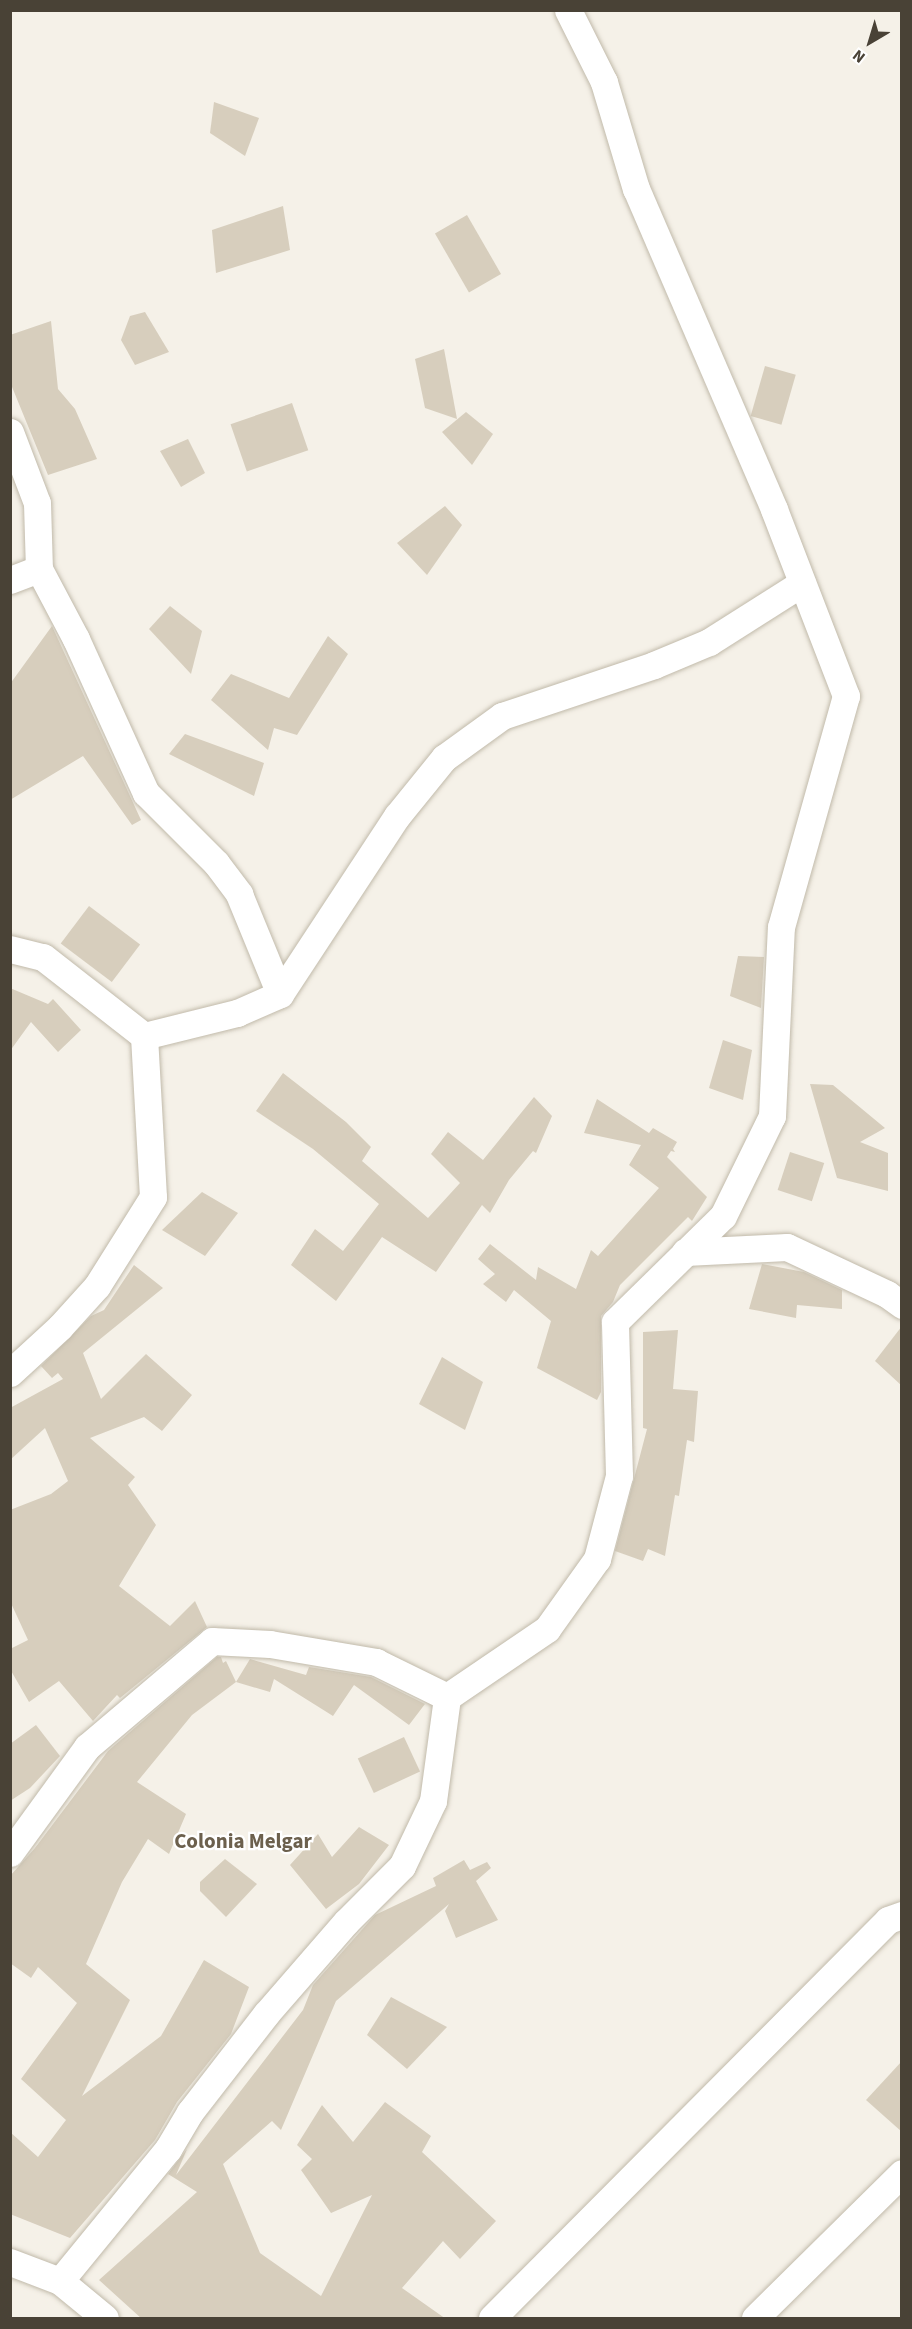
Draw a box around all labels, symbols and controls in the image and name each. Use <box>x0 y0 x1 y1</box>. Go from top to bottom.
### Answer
north arrow <box>840 12 900 72</box>
text: N <box>848 44 870 68</box>
district label: Colonia Melgar <box>174 1828 312 1854</box>

